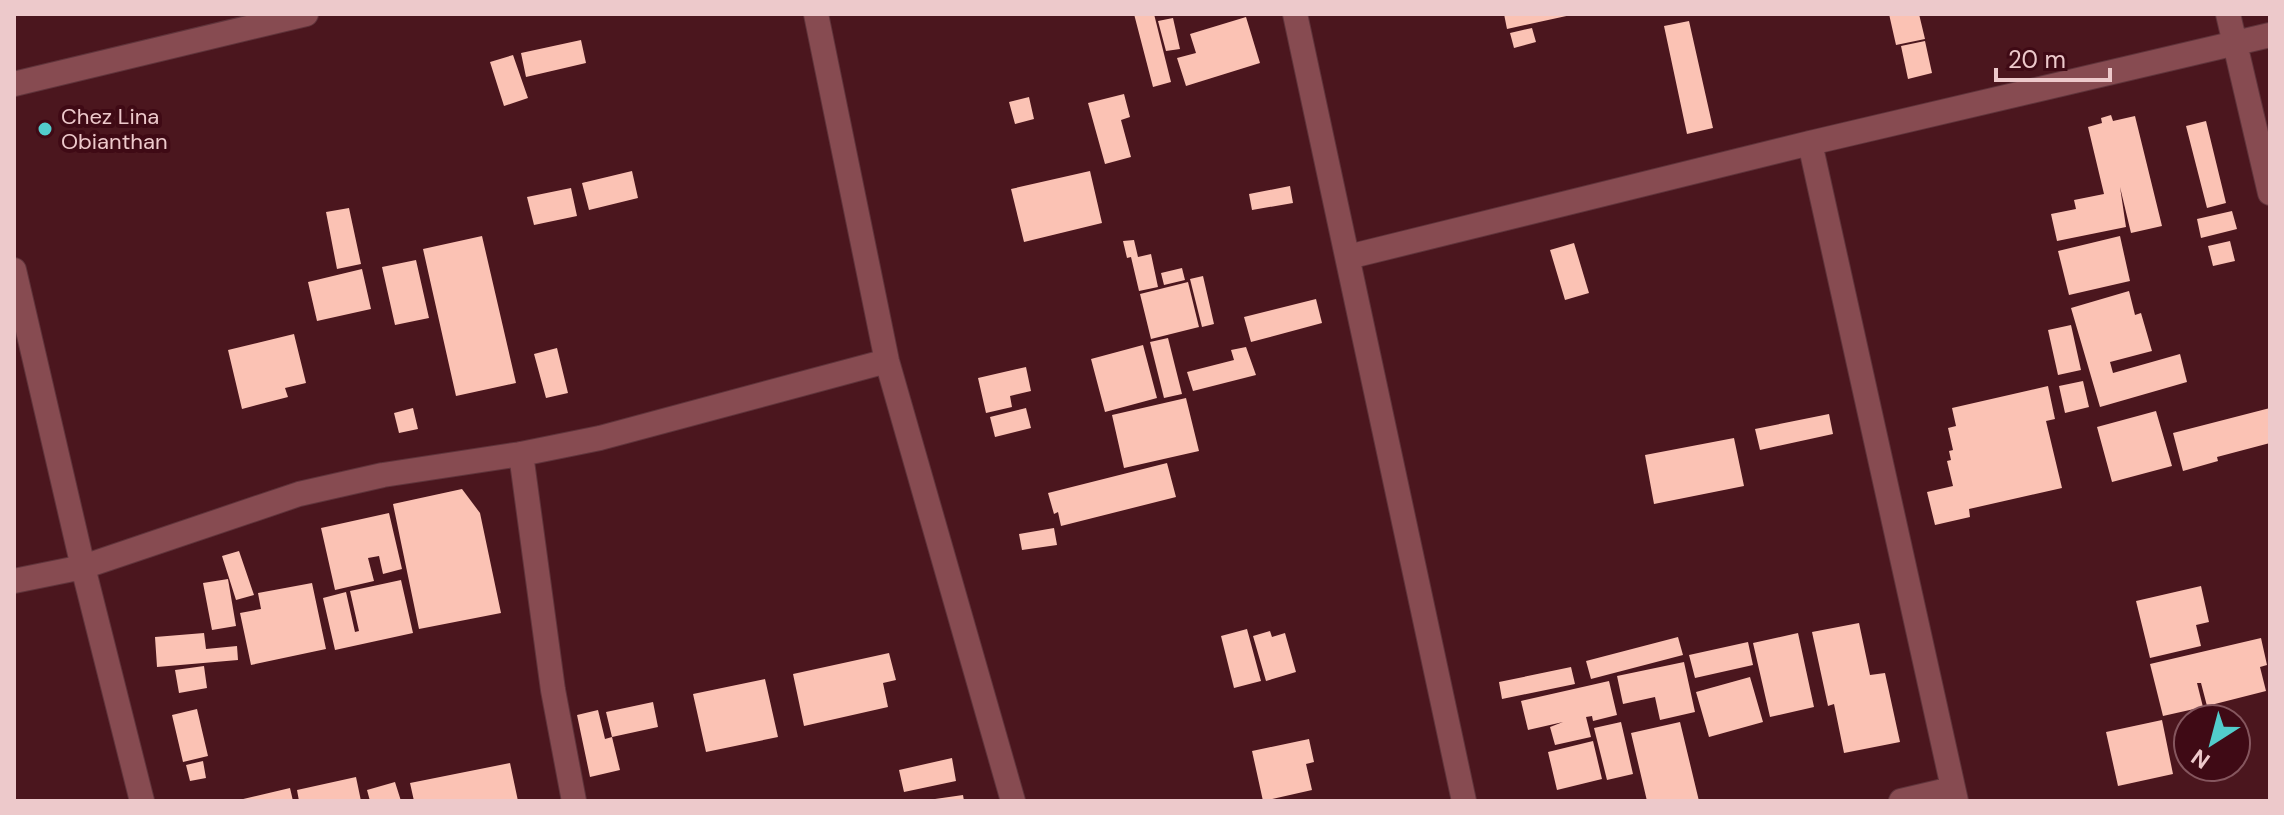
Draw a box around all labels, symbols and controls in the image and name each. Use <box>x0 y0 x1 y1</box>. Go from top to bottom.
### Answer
scale bar <box>1996 32 2110 82</box>
text: 20 m <box>2008 44 2066 75</box>
place label: Chez Lina Obianthan <box>61 102 168 156</box>
marker: Chez Lina Obianthan <box>36 120 54 138</box>
north arrow <box>2172 703 2252 783</box>
text: N <box>2186 742 2216 775</box>

